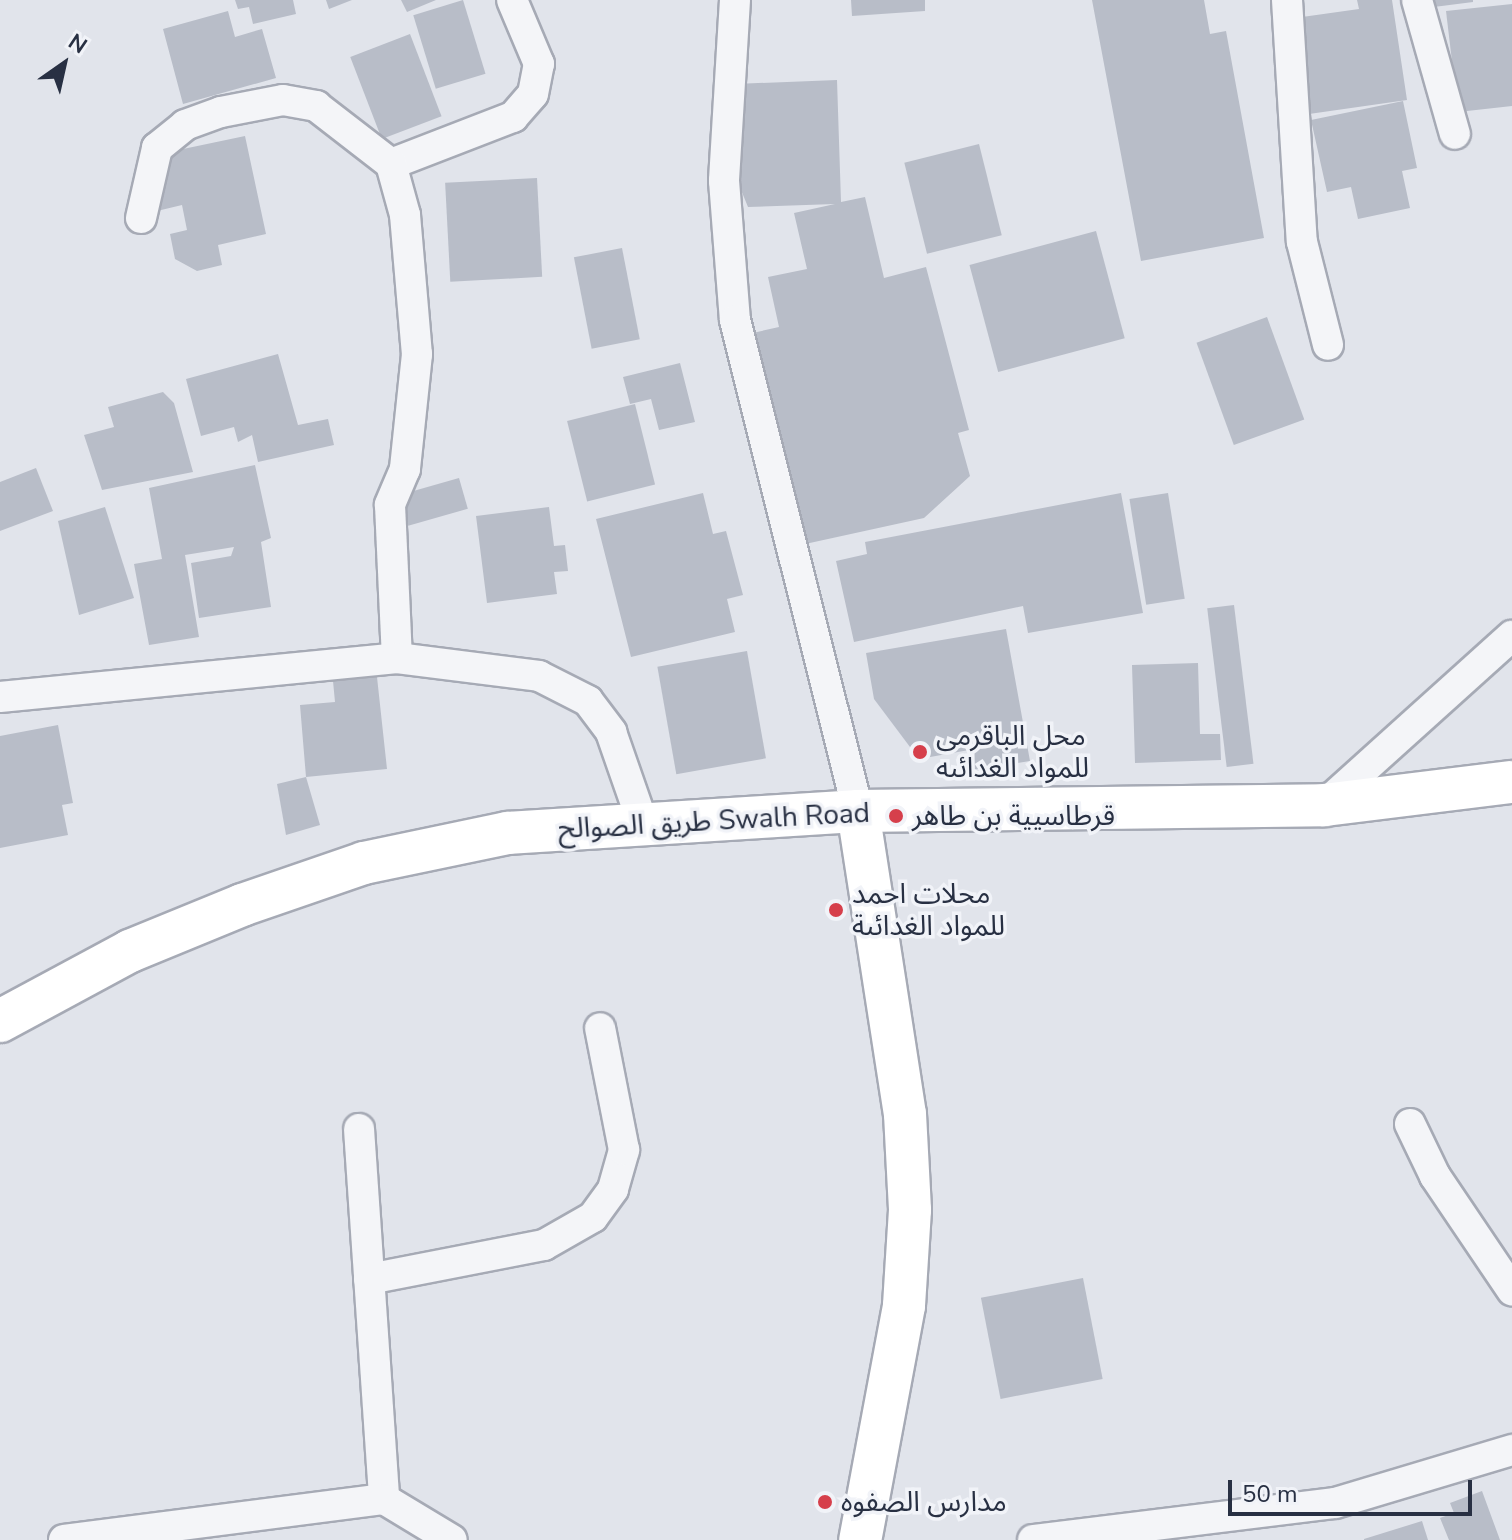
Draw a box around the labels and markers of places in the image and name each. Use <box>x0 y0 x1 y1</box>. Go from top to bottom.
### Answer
place label: محل الباقرمى للمواد الغدائىه <box>936 719 1089 785</box>
marker: محل الباقرمى للمواد الغدائىه <box>911 743 929 761</box>
place label: قرطاسيية بن طاهر <box>912 799 1115 833</box>
marker: قرطاسيية بن طاهر <box>887 807 905 825</box>
place label: محلات احمد للمواد الغدائىة <box>852 877 1005 943</box>
marker: محلات احمد للمواد الغدائىة <box>827 901 845 919</box>
place label: مدارس الصفوه <box>841 1485 1007 1519</box>
marker: مدارس الصفوه <box>816 1493 834 1511</box>

